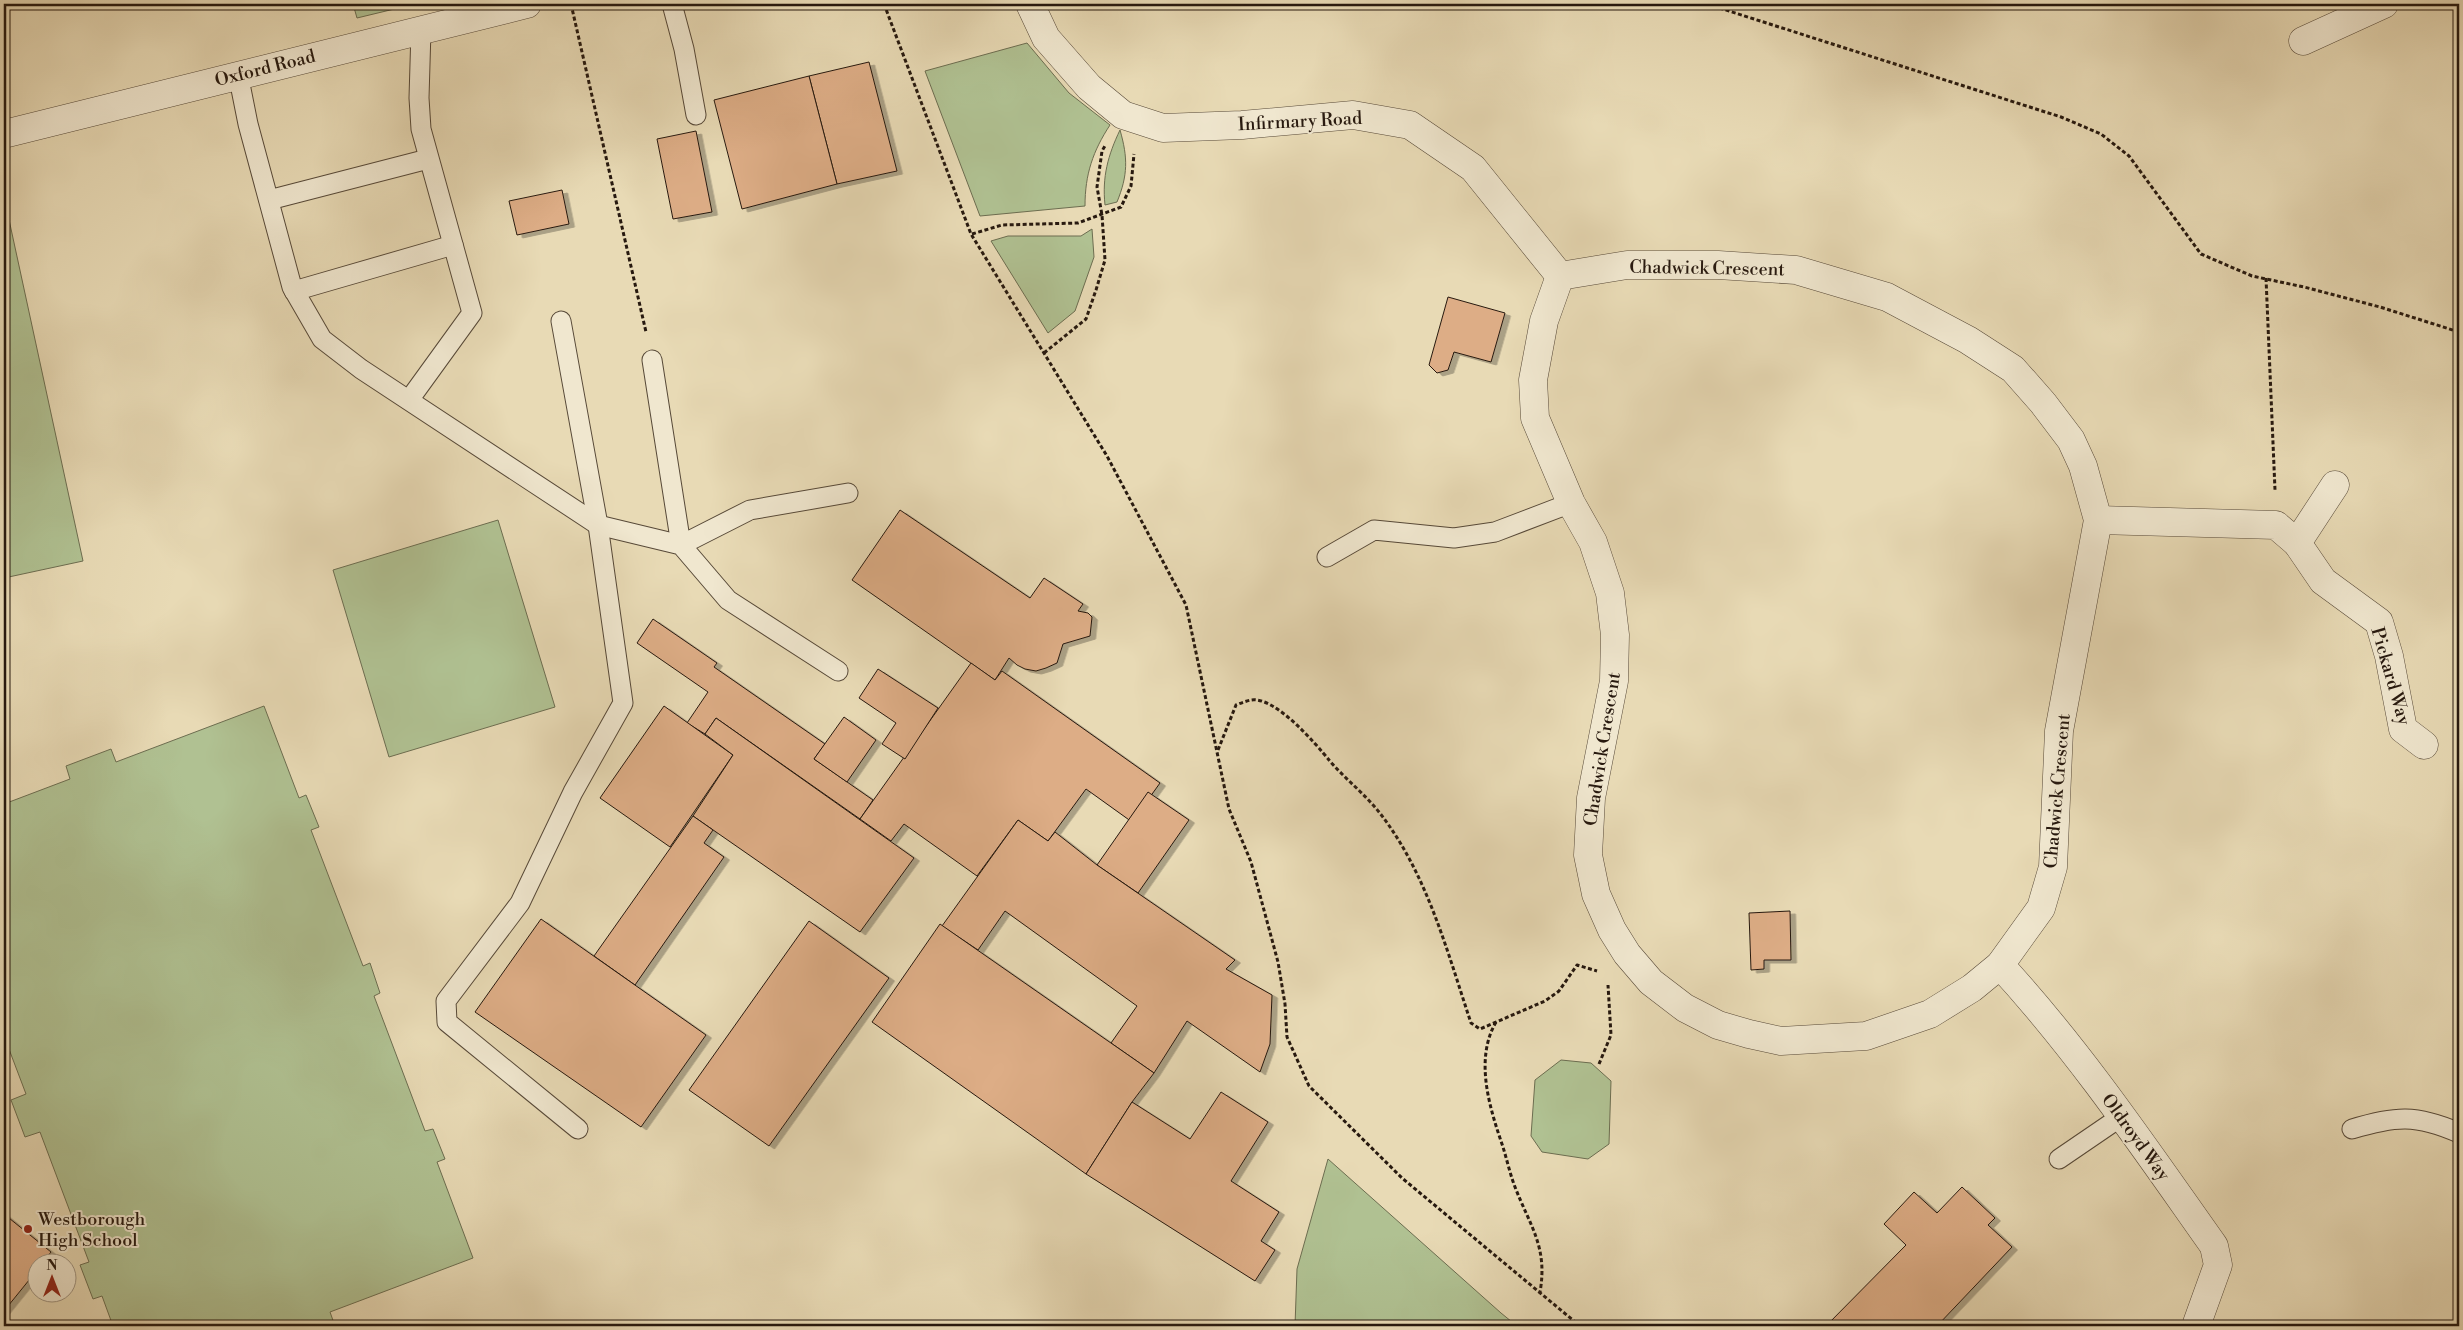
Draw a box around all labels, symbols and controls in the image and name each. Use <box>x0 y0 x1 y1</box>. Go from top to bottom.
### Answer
street label: Oxford Road <box>212 45 319 92</box>
street label: Infirmary Road <box>1237 107 1363 136</box>
street label: Chadwick Crescent <box>1629 256 1785 281</box>
street label: Pickard Way <box>2366 624 2416 728</box>
street label: Chadwick Crescent <box>1579 670 1626 828</box>
street label: Chadwick Crescent <box>2039 712 2076 869</box>
street label: Oldroyd Way <box>2096 1089 2175 1186</box>
place label: Westborough High School <box>37 1208 146 1252</box>
marker: Westborough High School <box>22 1223 34 1235</box>
north arrow <box>28 1252 78 1302</box>
text: N <box>46 1257 58 1275</box>

